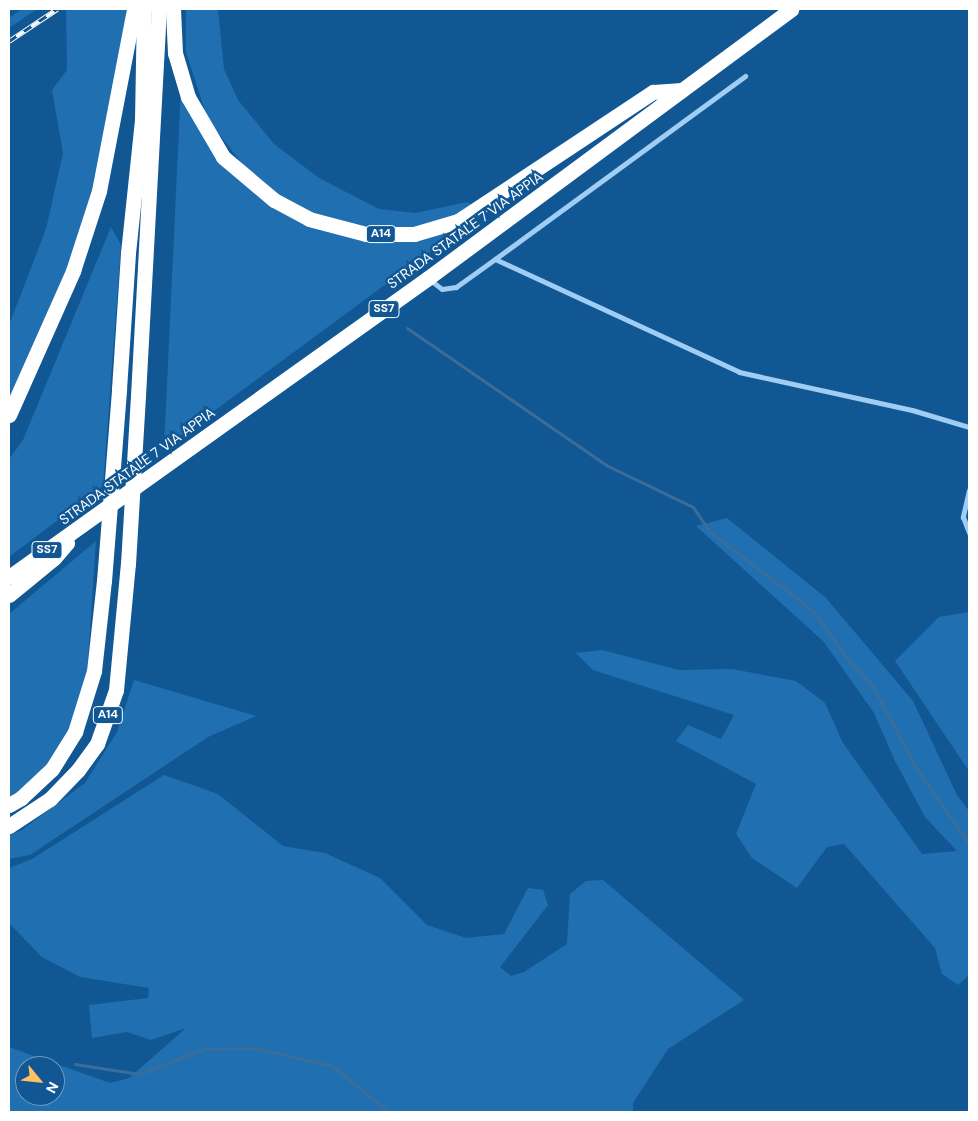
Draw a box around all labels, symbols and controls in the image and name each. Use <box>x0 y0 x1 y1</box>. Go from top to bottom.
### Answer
street label: STRADA STATALE 7 VIA APPIA <box>384 168 546 292</box>
road number: A14 <box>365 224 397 243</box>
road number: SS7 <box>368 300 400 318</box>
street label: STRADA STATALE 7 VIA APPIA <box>56 404 218 528</box>
road number: SS7 <box>31 540 63 560</box>
road number: A14 <box>92 706 124 724</box>
north arrow <box>15 1056 65 1106</box>
text: N <box>42 1079 63 1096</box>

